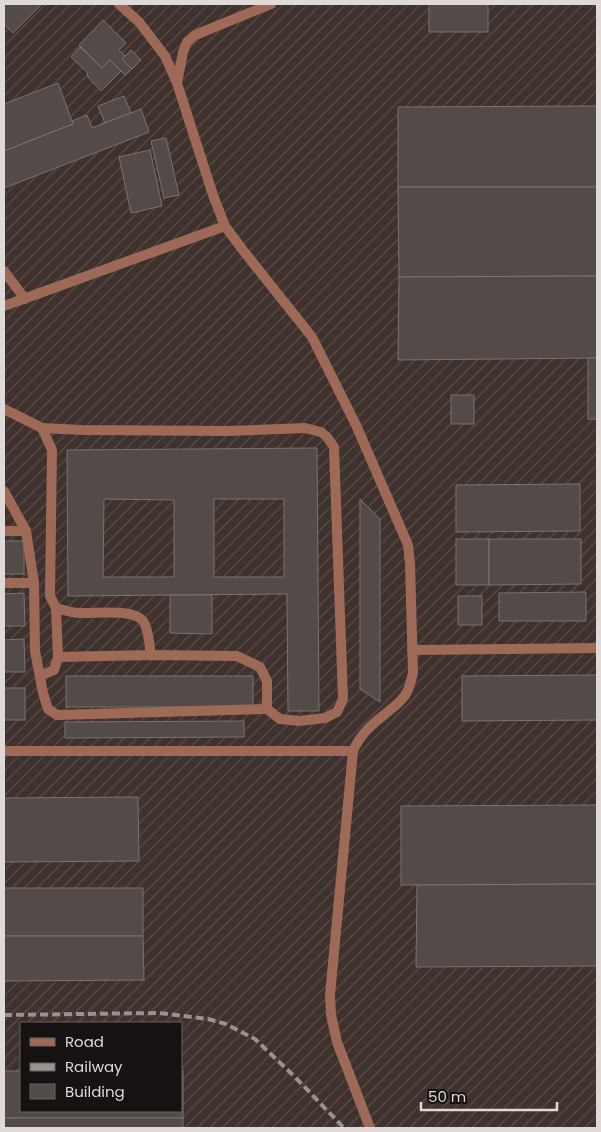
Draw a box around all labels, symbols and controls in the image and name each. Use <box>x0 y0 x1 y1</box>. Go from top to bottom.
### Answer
legend <box>20 1022 182 1112</box>
text: Road <box>65 1031 104 1052</box>
text: Railway <box>65 1056 123 1077</box>
scale bar <box>421 1080 557 1112</box>
text: Building <box>65 1081 125 1102</box>
text: 50 m <box>428 1086 466 1107</box>

